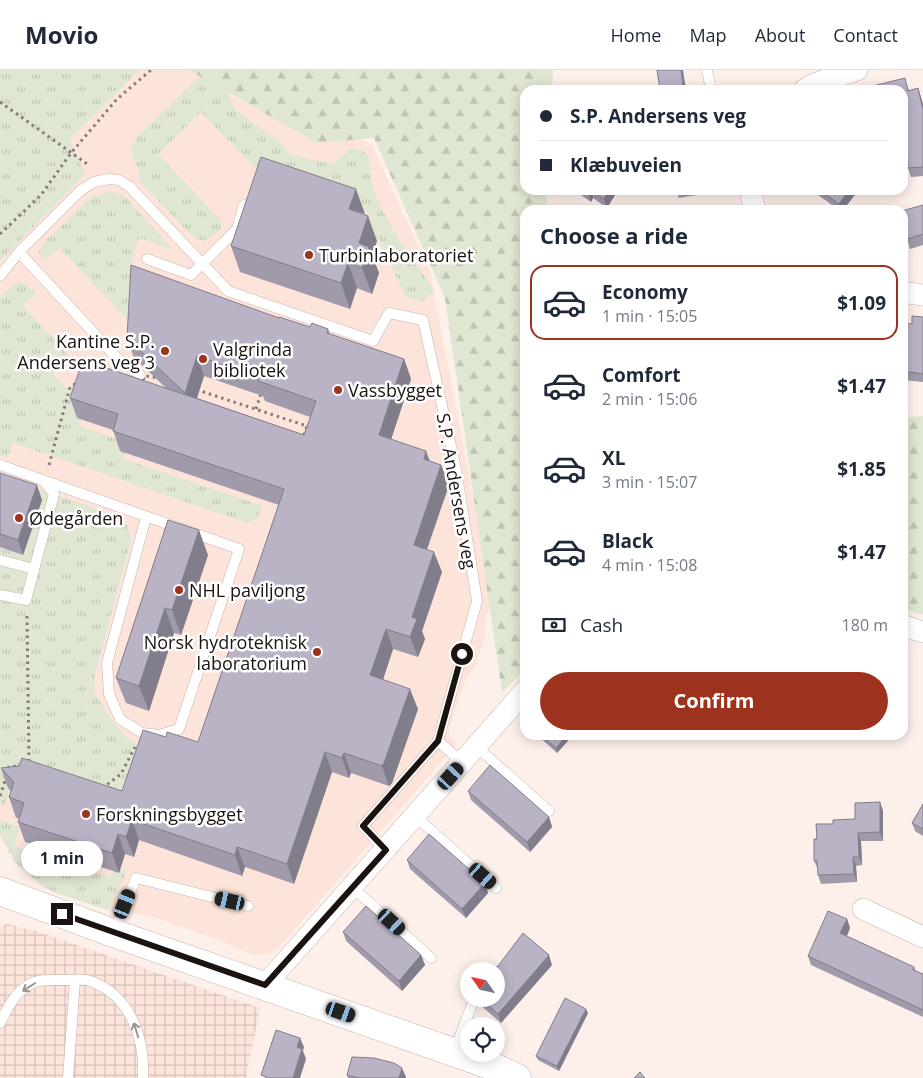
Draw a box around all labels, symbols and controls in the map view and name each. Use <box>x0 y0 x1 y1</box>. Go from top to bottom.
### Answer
text: Movio <box>25 18 98 51</box>
text: Home <box>611 23 661 47</box>
text: Map <box>689 23 727 47</box>
text: About <box>755 23 805 47</box>
text: Contact <box>833 23 898 47</box>
text: S.P. Andersens veg <box>570 103 746 129</box>
text: Klæbuveien <box>570 152 682 178</box>
text: Choose a ride <box>540 220 688 250</box>
place label: Turbinlaboratoriet <box>319 243 473 267</box>
marker: Turbinlaboratoriet <box>303 249 315 261</box>
text: Economy <box>602 279 688 305</box>
icon: car <box>542 280 587 325</box>
text: $1.09 <box>837 290 886 316</box>
text: 1 min · 15:05 <box>602 305 697 327</box>
place label: Kantine S.P. Andersens veg 3 <box>17 329 155 374</box>
place label: Valgrinda bibliotek <box>213 337 292 382</box>
marker: Kantine S.P. Andersens veg 3 <box>159 345 171 357</box>
marker: Valgrinda bibliotek <box>197 353 209 365</box>
text: Comfort <box>602 362 681 388</box>
icon: car <box>542 363 587 408</box>
text: $1.47 <box>837 373 886 399</box>
place label: Vassbygget <box>348 378 442 402</box>
marker: Vassbygget <box>332 384 344 396</box>
text: 2 min · 15:06 <box>602 388 697 410</box>
street label: S.P. Andersens veg <box>431 411 483 571</box>
text: XL <box>602 445 625 471</box>
icon: car <box>542 446 587 491</box>
text: $1.85 <box>837 456 886 482</box>
text: 3 min · 15:07 <box>602 471 697 493</box>
place label: Ødegården <box>29 506 123 530</box>
marker: Ødegården <box>13 512 25 524</box>
text: Black <box>602 528 654 554</box>
icon: car <box>542 529 587 574</box>
text: $1.47 <box>837 539 886 565</box>
text: 4 min · 15:08 <box>602 554 697 576</box>
place label: NHL paviljong <box>189 578 305 602</box>
marker: NHL paviljong <box>173 584 185 596</box>
icon: cash <box>540 611 568 639</box>
text: Cash <box>580 612 623 638</box>
text: 180 m <box>842 614 888 636</box>
place label: Norsk hydroteknisk laboratorium <box>144 630 308 675</box>
route start <box>451 643 473 665</box>
marker: Norsk hydroteknisk laboratorium <box>311 646 323 658</box>
button: Confirm <box>540 672 888 730</box>
car <box>435 760 466 792</box>
place label: Forskningsbygget <box>96 802 243 826</box>
marker: Forskningsbygget <box>80 808 92 820</box>
callout: 1 min <box>21 842 103 876</box>
text: 1 min <box>40 847 84 869</box>
car <box>466 860 499 892</box>
car <box>112 887 137 921</box>
car <box>213 890 246 912</box>
route end <box>51 903 73 925</box>
car <box>375 906 408 938</box>
north arrow <box>460 962 505 1008</box>
map controls <box>460 962 505 1062</box>
one-way arrow <box>22 982 36 992</box>
car <box>324 1000 357 1024</box>
button: locate <box>460 1017 505 1062</box>
one-way arrow <box>130 1022 140 1038</box>

